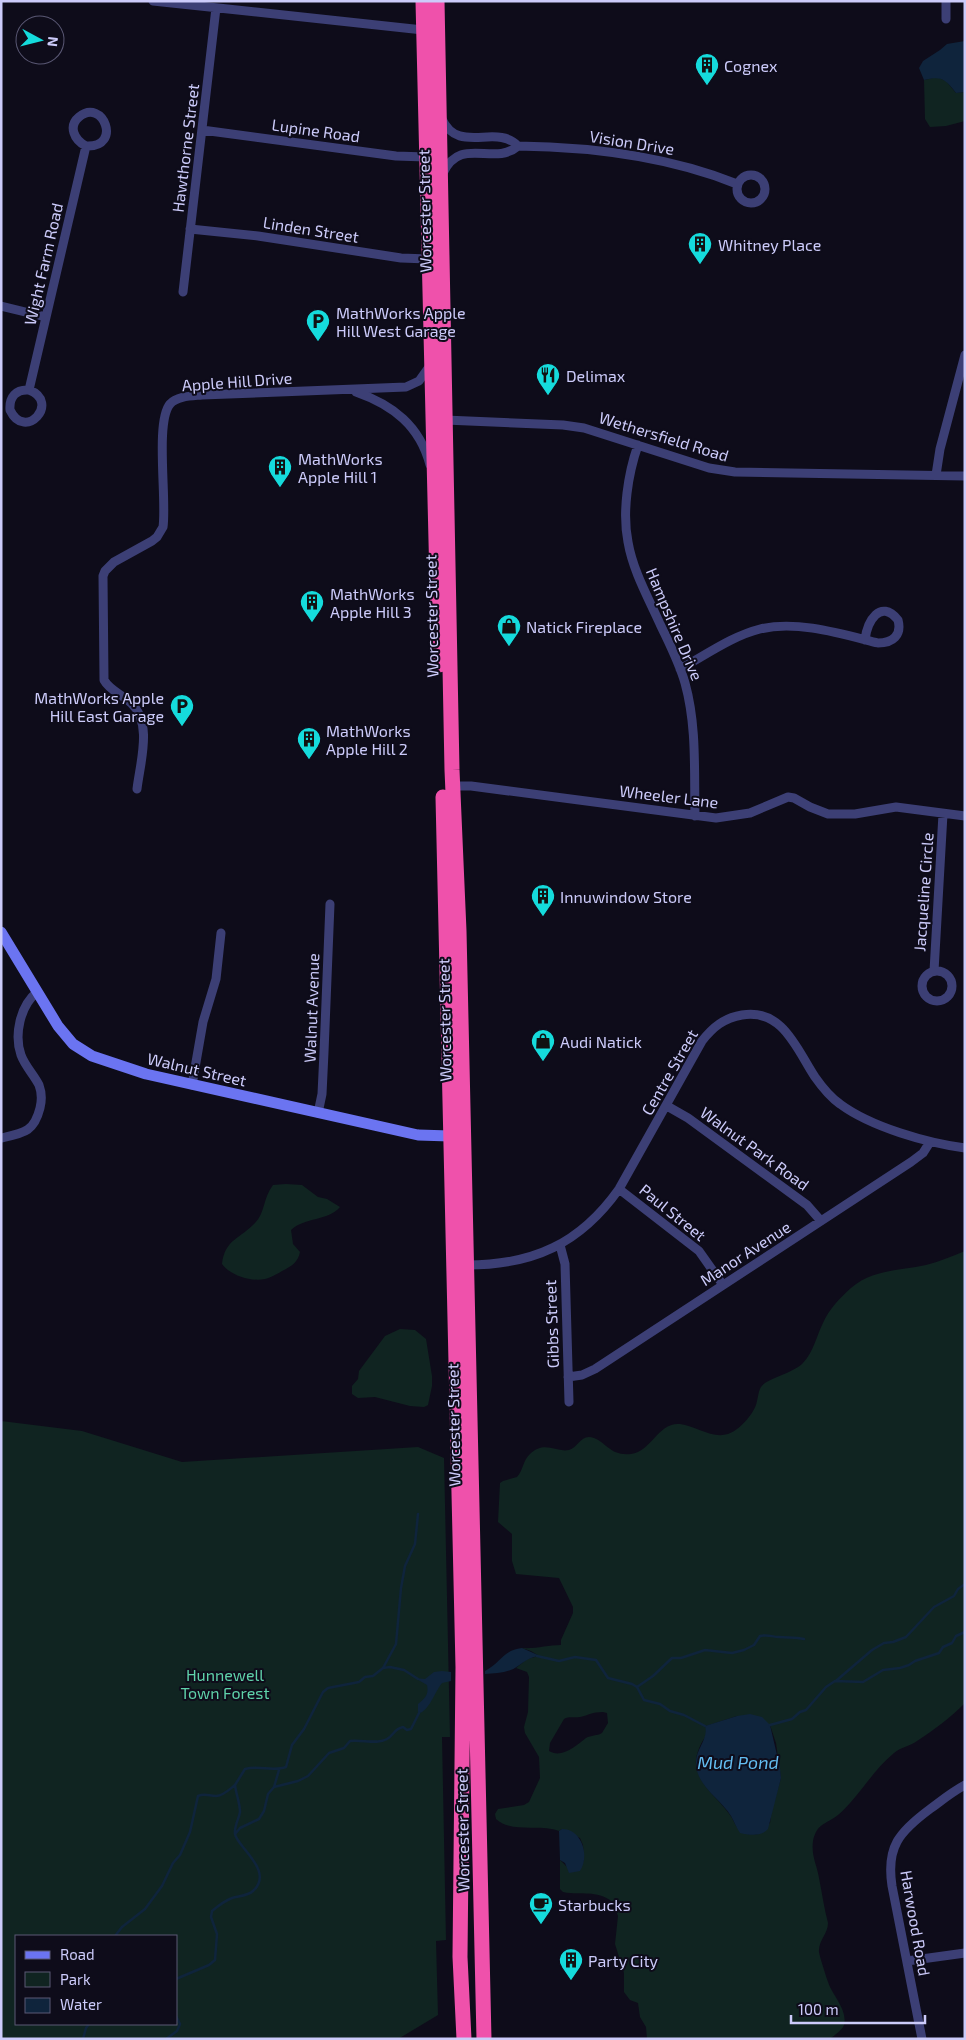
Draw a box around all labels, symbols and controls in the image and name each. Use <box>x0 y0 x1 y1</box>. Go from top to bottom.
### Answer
north arrow <box>15 15 65 65</box>
text: N <box>44 36 62 48</box>
building icon: Cognex <box>694 52 720 86</box>
place label: Cognex <box>724 56 778 75</box>
street label: Hawthorne Street <box>168 83 202 213</box>
street label: Lupine Road <box>271 114 361 146</box>
street label: Vision Drive <box>588 126 676 158</box>
street label: Worcester Street <box>413 149 435 273</box>
street label: Wight Farm Road <box>20 201 66 327</box>
street label: Linden Street <box>262 212 360 246</box>
building icon: Whitney Place <box>687 231 713 265</box>
place label: Whitney Place <box>718 235 821 254</box>
place label: MathWorks Apple Hill West Garage <box>336 303 466 340</box>
parking icon: MathWorks Apple Hill West Garage <box>305 308 331 342</box>
restaurant icon: Delimax <box>535 362 561 396</box>
place label: Delimax <box>566 366 626 385</box>
street label: Apple Hill Drive <box>181 368 293 394</box>
street label: Wethersfield Road <box>597 407 731 465</box>
place label: MathWorks Apple Hill 1 <box>298 449 383 486</box>
building icon: MathWorks Apple Hill 1 <box>267 454 293 488</box>
street label: Worcester Street <box>420 554 442 678</box>
street label: Hampshire Drive <box>643 565 707 683</box>
place label: MathWorks Apple Hill 3 <box>330 584 415 621</box>
building icon: MathWorks Apple Hill 3 <box>299 589 325 623</box>
shop icon: Natick Fireplace <box>496 613 522 647</box>
place label: Natick Fireplace <box>526 617 642 636</box>
place label: MathWorks Apple Hill East Garage <box>34 688 164 725</box>
parking icon: MathWorks Apple Hill East Garage <box>169 693 195 727</box>
place label: MathWorks Apple Hill 2 <box>326 721 411 758</box>
building icon: MathWorks Apple Hill 2 <box>296 726 322 760</box>
street label: Wheeler Lane <box>618 781 720 811</box>
street label: Jacqueline Circle <box>909 832 937 952</box>
building icon: Innuwindow Store <box>530 883 556 917</box>
place label: Innuwindow Store <box>560 887 692 906</box>
street label: Walnut Avenue <box>300 953 322 1063</box>
street label: Worcester Street <box>433 958 455 1082</box>
street label: Centre Street <box>637 1026 701 1118</box>
shop icon: Audi Natick <box>530 1028 556 1062</box>
place label: Audi Natick <box>560 1032 642 1051</box>
street label: Walnut Street <box>146 1048 248 1090</box>
street label: Walnut Park Road <box>697 1102 813 1194</box>
street label: Paul Street <box>636 1180 710 1244</box>
street label: Manor Avenue <box>696 1217 794 1289</box>
street label: Gibbs Street <box>540 1279 562 1369</box>
street label: Worcester Street <box>442 1363 464 1487</box>
park label: Hunnewell Town Forest <box>180 1665 270 1702</box>
water label: Mud Pond <box>697 1751 779 1773</box>
street label: Worcester Street <box>451 1768 473 1892</box>
street label: Harwood Road <box>897 1869 935 1977</box>
cafe icon: Starbucks <box>528 1891 554 1925</box>
place label: Starbucks <box>558 1895 631 1914</box>
legend <box>15 1935 178 2025</box>
text: Road <box>60 1945 95 1963</box>
building icon: Party City <box>558 1947 584 1981</box>
place label: Party City <box>588 1951 659 1970</box>
text: Park <box>60 1970 91 1988</box>
scale bar <box>791 1992 925 2024</box>
text: Water <box>60 1995 102 2013</box>
text: 100 m <box>798 2000 839 2018</box>

